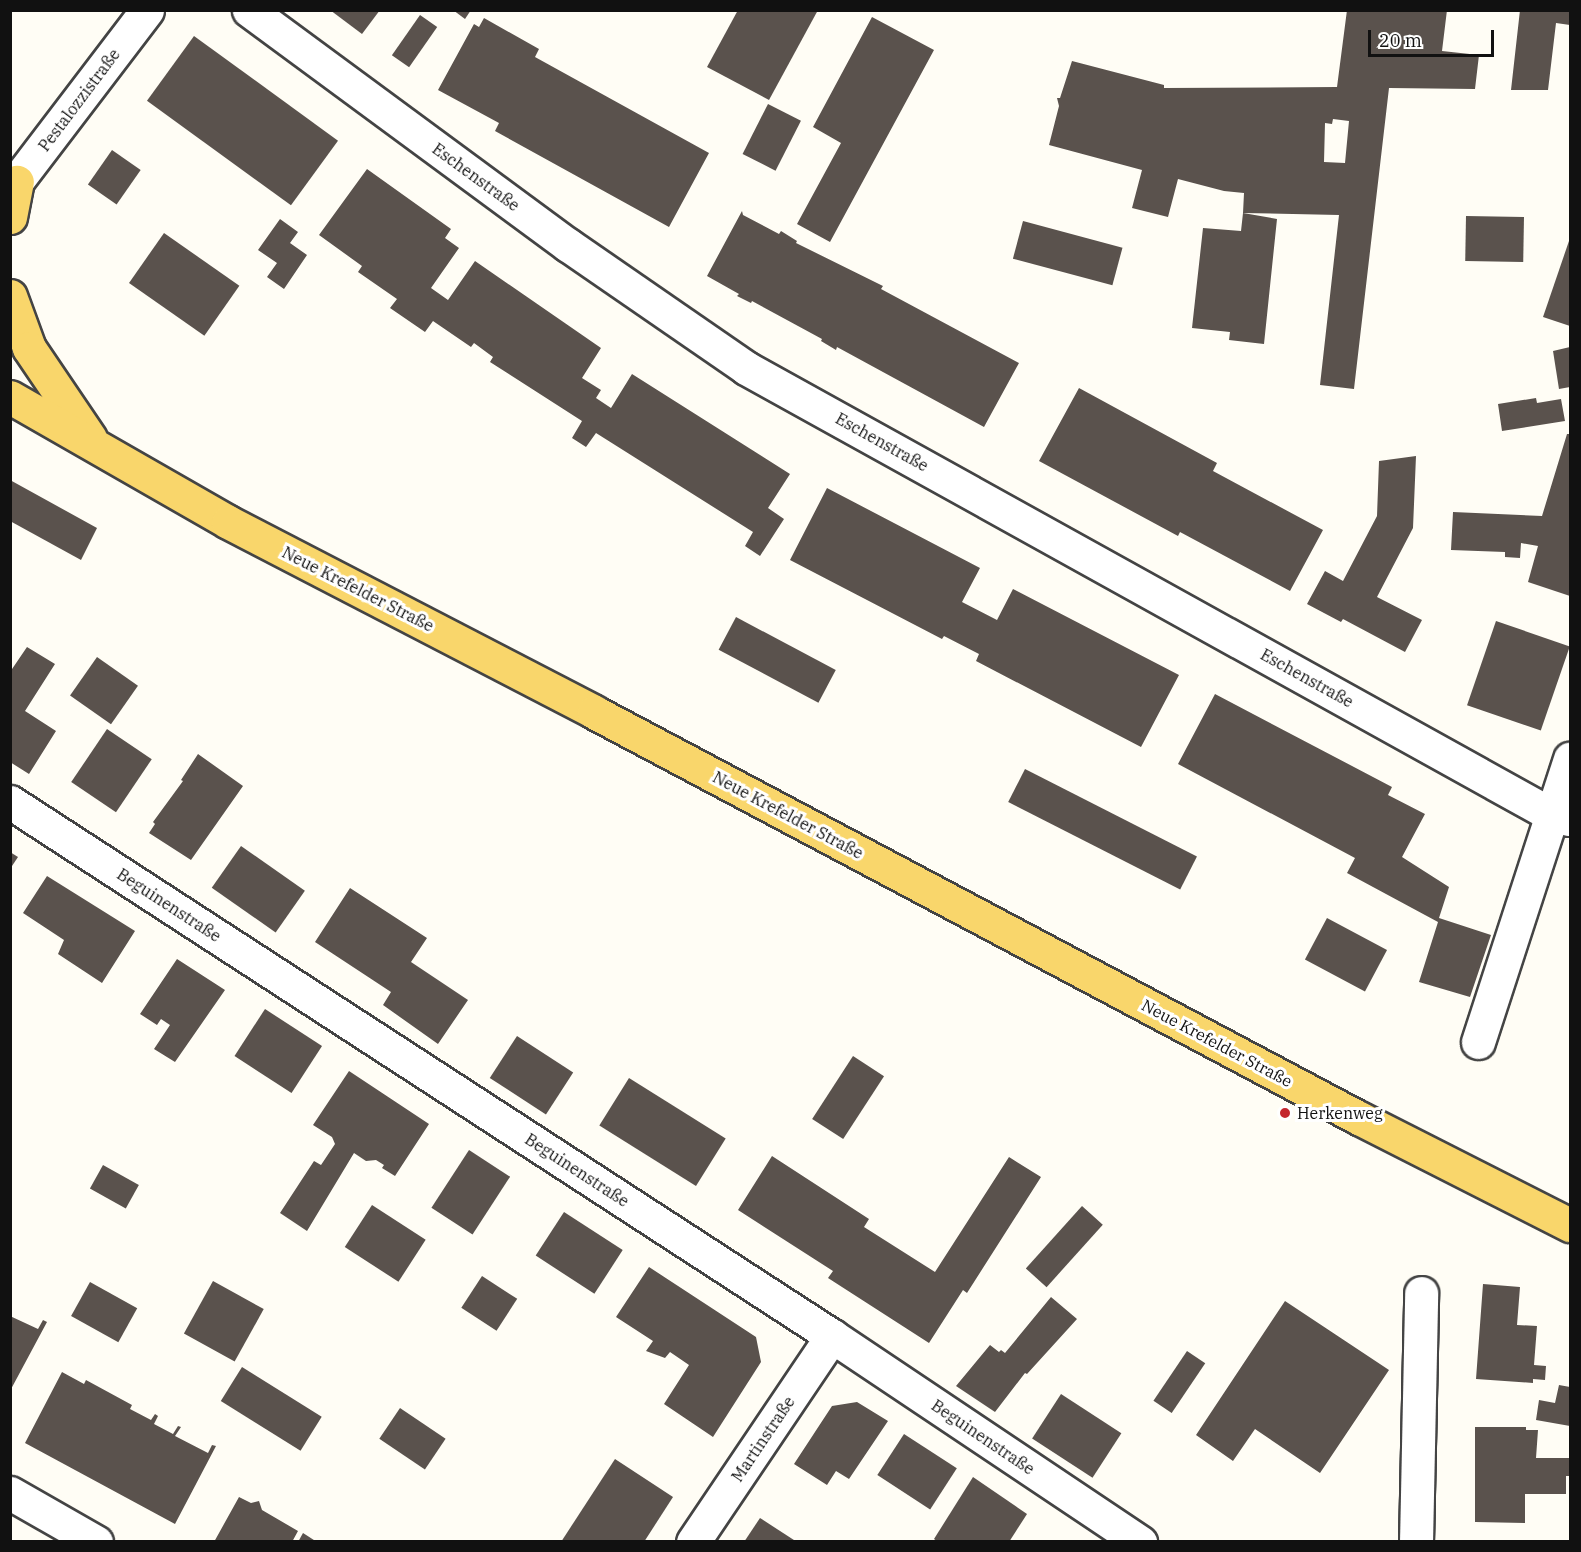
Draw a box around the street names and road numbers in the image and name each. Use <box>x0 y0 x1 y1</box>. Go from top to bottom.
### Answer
street label: Pestalozzistraße <box>34 45 124 155</box>
street label: Eschenstraße <box>429 139 523 215</box>
street label: Eschenstraße <box>832 409 932 475</box>
street label: Neue Krefelder Straße <box>279 542 437 636</box>
street label: Eschenstraße <box>1257 645 1357 711</box>
street label: Neue Krefelder Straße <box>710 767 866 863</box>
street label: Beguinenstraße <box>113 864 225 946</box>
street label: Neue Krefelder Straße <box>1139 995 1295 1091</box>
street label: Beguinenstraße <box>521 1129 633 1211</box>
street label: Martinstraße <box>727 1393 799 1485</box>
street label: Beguinenstraße <box>928 1395 1038 1479</box>

